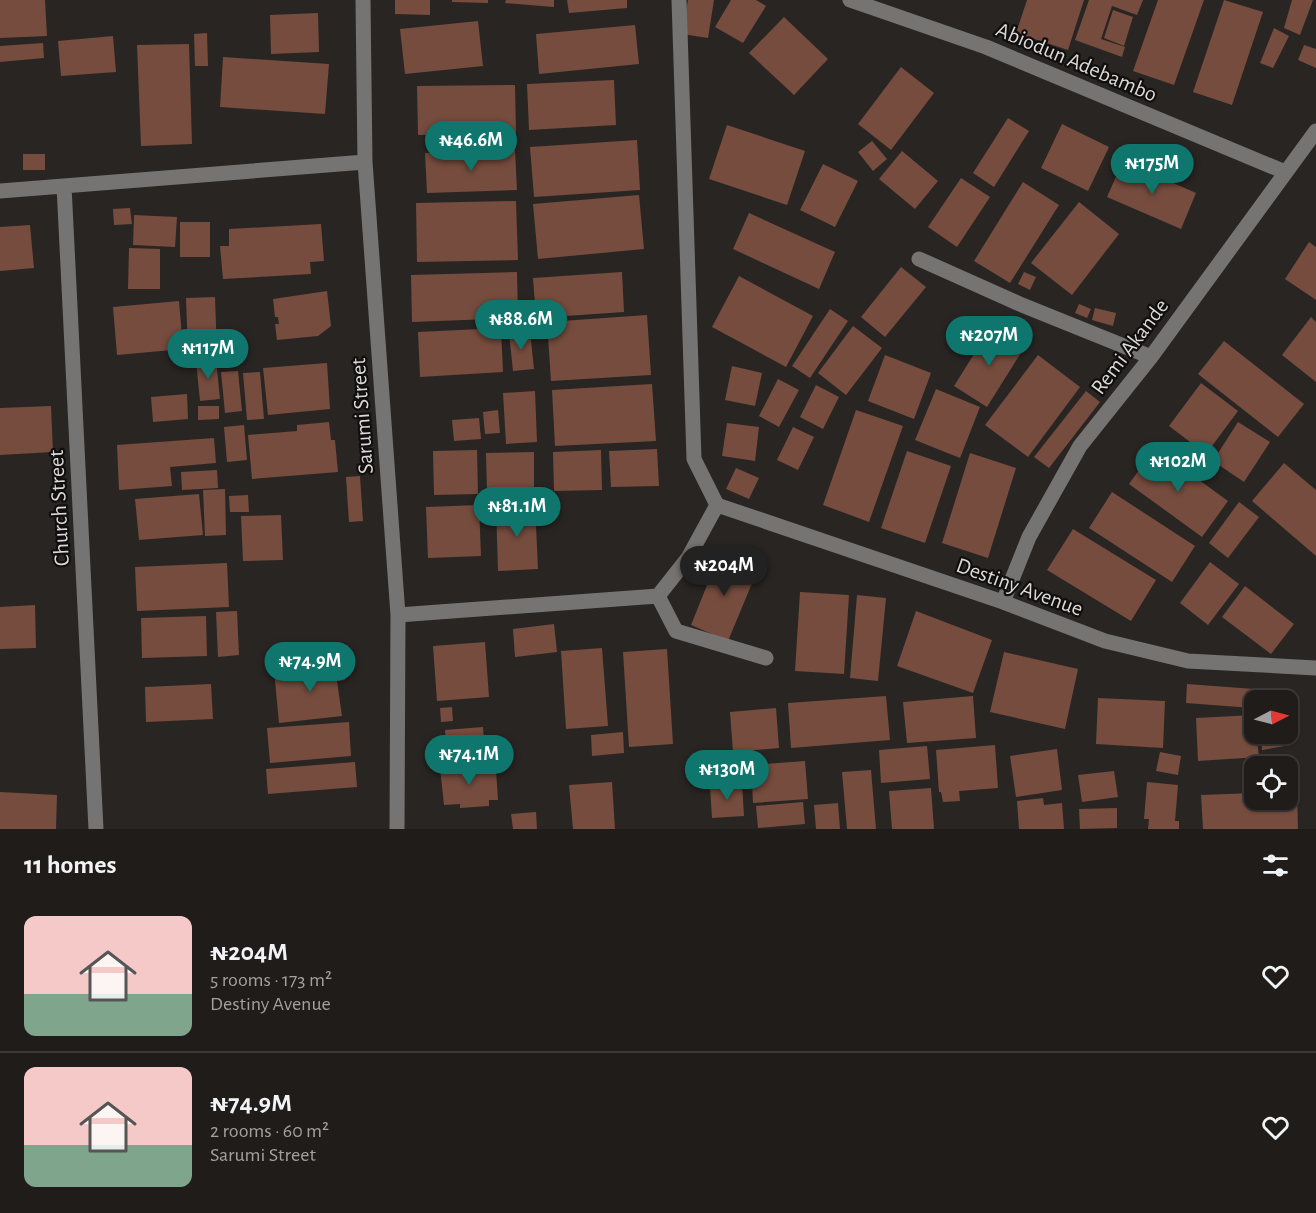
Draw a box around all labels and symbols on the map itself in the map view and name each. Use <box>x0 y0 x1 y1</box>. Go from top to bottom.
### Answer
street label: Abiodun Adebambo <box>993 18 1160 106</box>
pin: ₦46.6M <box>422 121 520 172</box>
pin: ₦175M <box>1110 144 1194 195</box>
street label: Remi Akande <box>1087 295 1173 398</box>
pin: ₦88.6M <box>472 300 570 351</box>
pin: ₦207M <box>947 316 1031 367</box>
pin: ₦117M <box>166 329 250 380</box>
street label: Sarumi Street <box>347 357 377 475</box>
pin: ₦102M <box>1136 442 1220 493</box>
street label: Church Street <box>45 449 73 567</box>
pin: ₦81.1M <box>468 487 566 538</box>
pin: ₦204M <box>682 546 766 597</box>
street label: Destiny Avenue <box>953 554 1086 620</box>
pin: ₦74.9M <box>261 642 359 693</box>
north arrow <box>1244 690 1298 744</box>
pin: ₦74.1M <box>420 735 518 786</box>
pin: ₦130M <box>685 750 769 801</box>

